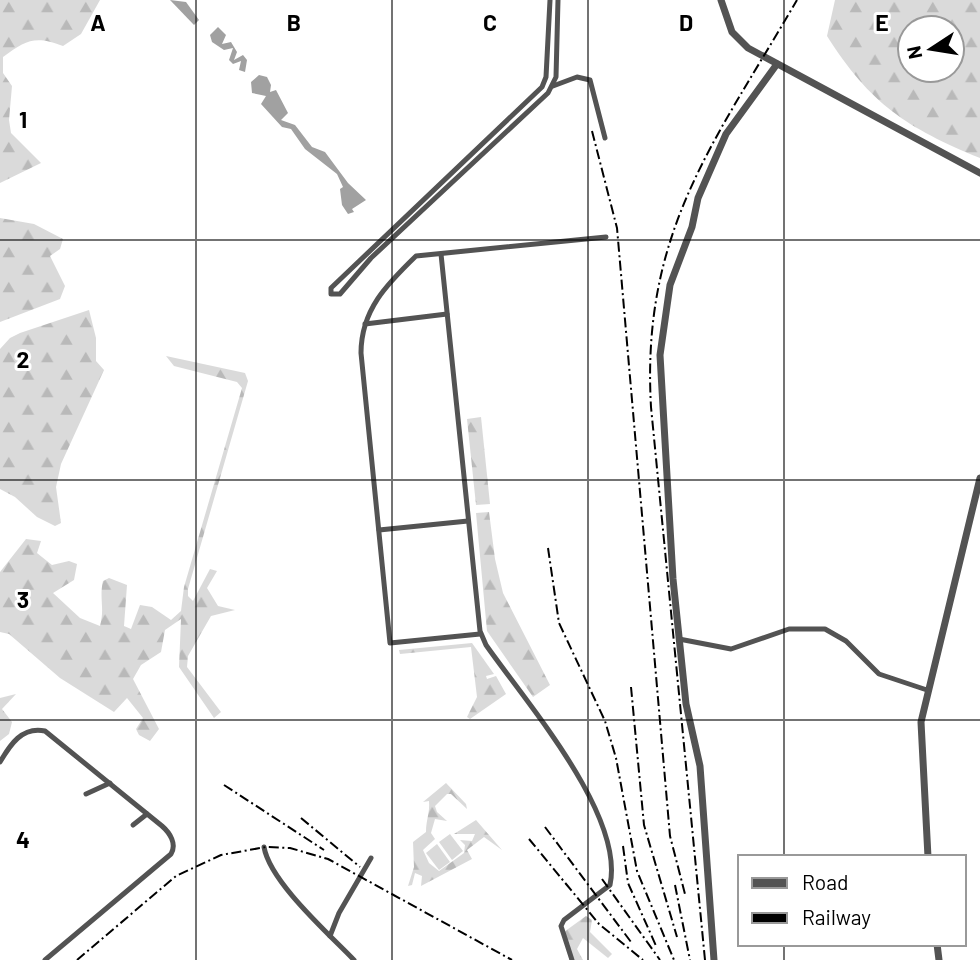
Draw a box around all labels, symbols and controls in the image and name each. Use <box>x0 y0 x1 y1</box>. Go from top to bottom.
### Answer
text: A <box>90 8 106 36</box>
text: B <box>287 8 301 36</box>
text: C <box>483 8 497 36</box>
text: D <box>679 8 693 36</box>
text: E <box>875 8 889 36</box>
north arrow <box>896 14 966 84</box>
text: N <box>901 44 926 61</box>
text: 1 <box>19 105 27 133</box>
text: 2 <box>17 345 29 373</box>
text: 3 <box>17 585 29 613</box>
text: 4 <box>16 825 30 853</box>
legend <box>738 855 966 946</box>
text: Road <box>802 869 848 894</box>
text: Railway <box>802 904 871 929</box>

